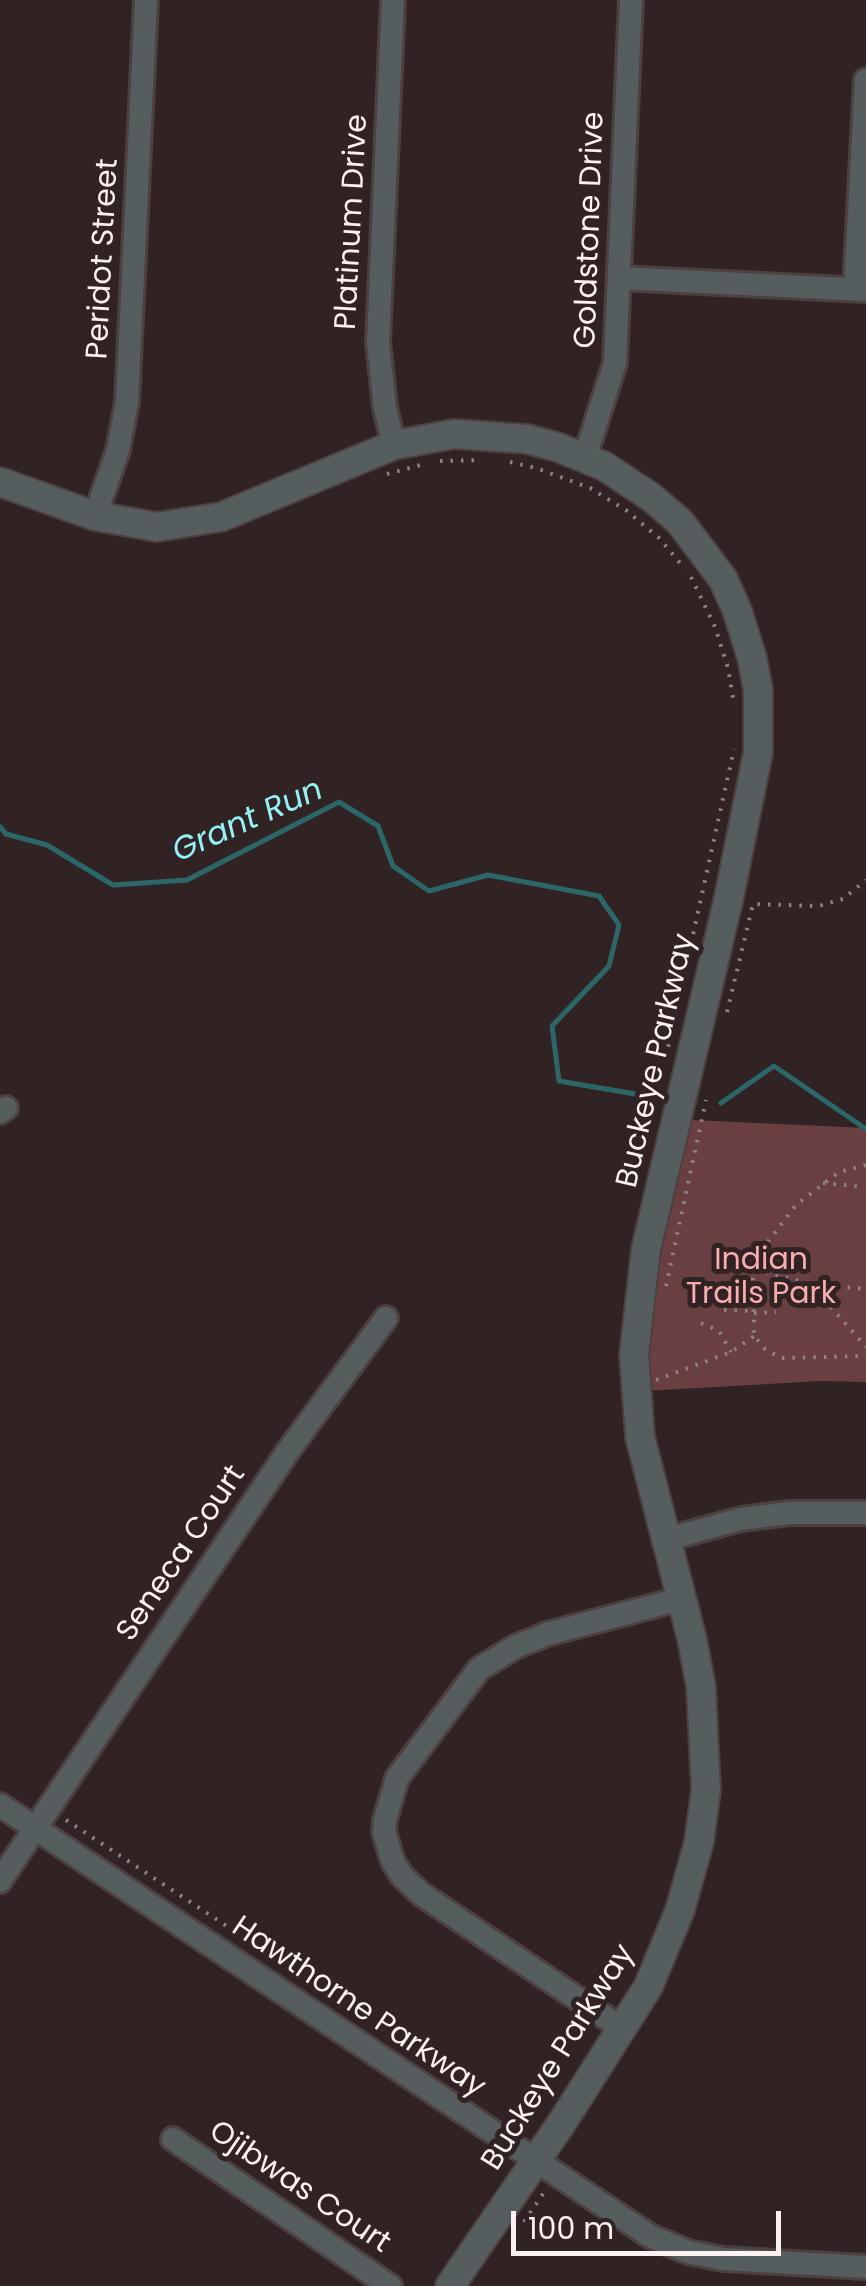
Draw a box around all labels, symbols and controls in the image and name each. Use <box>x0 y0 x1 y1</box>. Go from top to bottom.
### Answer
street label: Goldstone Drive <box>569 111 613 349</box>
street label: Platinum Drive <box>329 113 377 331</box>
street label: Peridot Street <box>81 158 127 360</box>
water label: Grant Run <box>167 772 329 872</box>
street label: Buckeye Parkway <box>610 931 704 1191</box>
park label: Indian Trails Park <box>686 1243 836 1314</box>
street label: Seneca Court <box>110 1459 254 1649</box>
street label: Hawthorne Parkway <box>224 1910 492 2106</box>
street label: Buckeye Parkway <box>475 1938 643 2178</box>
street label: Ojibwas Court <box>202 2114 396 2262</box>
scale bar <box>516 2191 786 2253</box>
text: 100 m <box>528 2207 614 2250</box>

